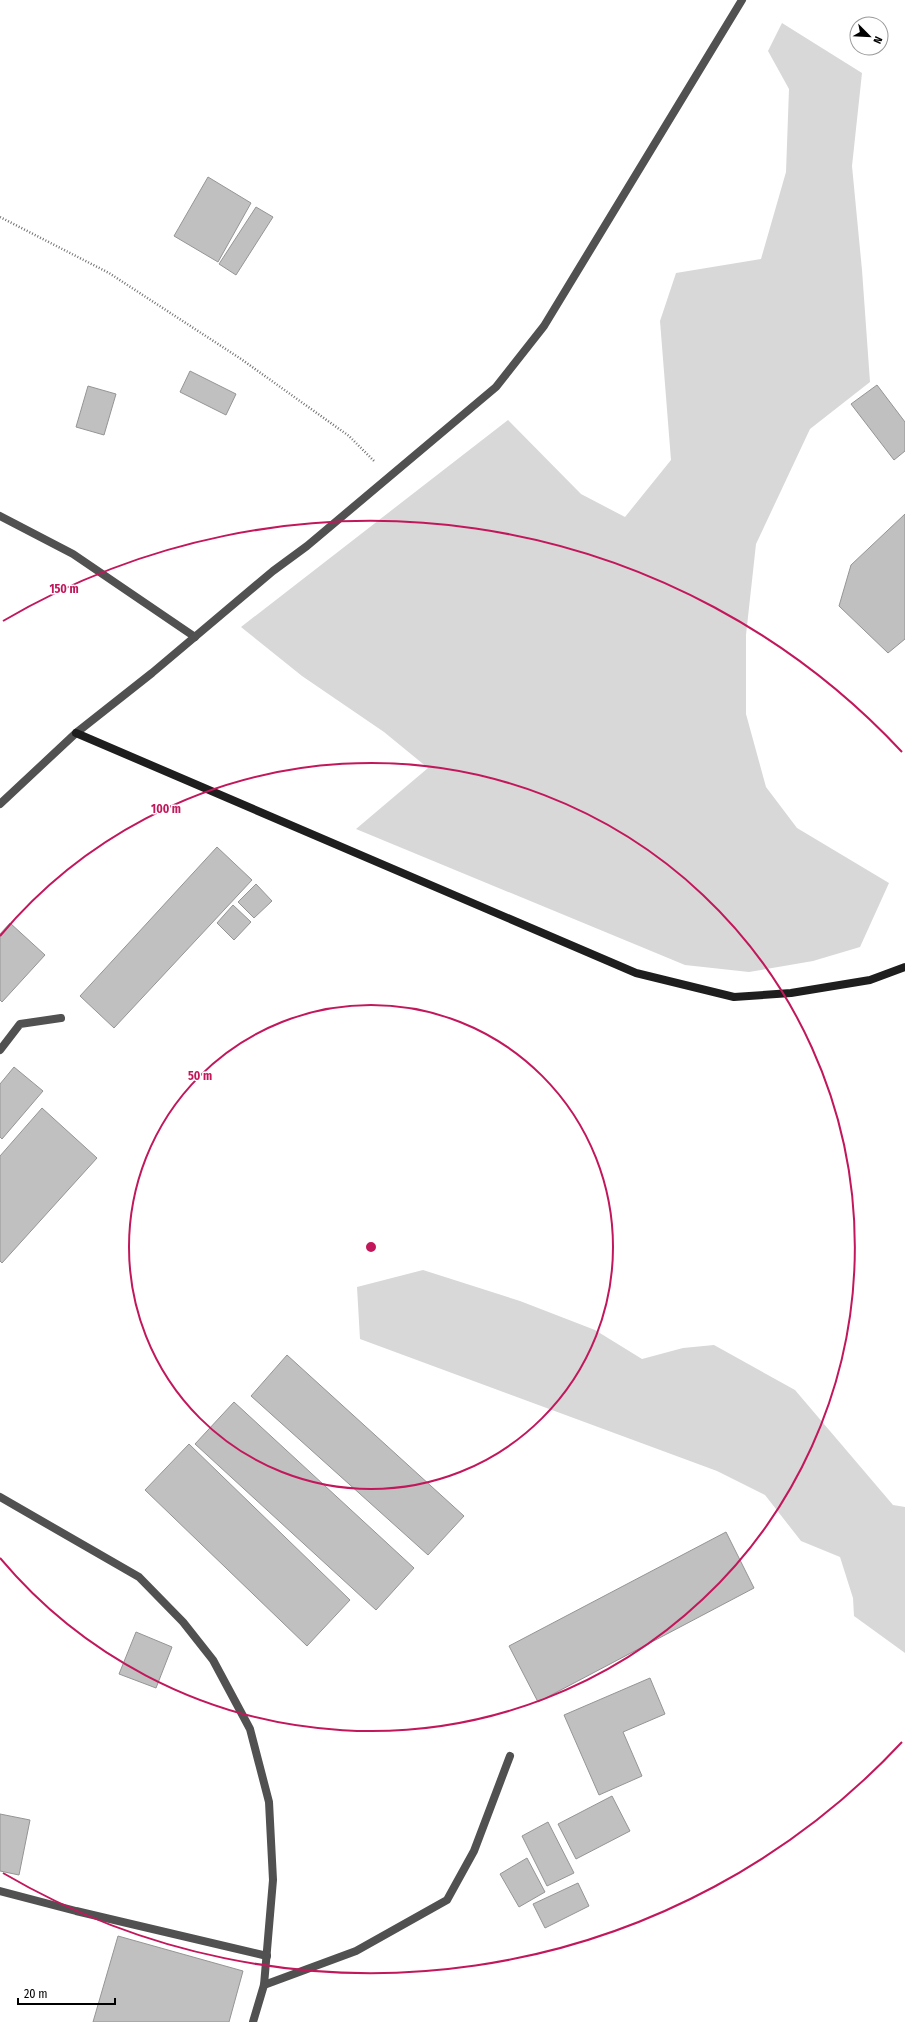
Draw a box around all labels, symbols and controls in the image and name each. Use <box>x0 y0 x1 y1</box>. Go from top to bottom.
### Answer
north arrow <box>849 16 889 56</box>
text: N <box>870 34 885 46</box>
text: 150 m <box>49 582 79 596</box>
text: 100 m <box>151 802 181 816</box>
text: 50 m <box>188 1069 212 1083</box>
centre of rings <box>364 1240 378 1254</box>
scale bar <box>18 1980 115 2006</box>
text: 20 m <box>24 1987 48 2001</box>

